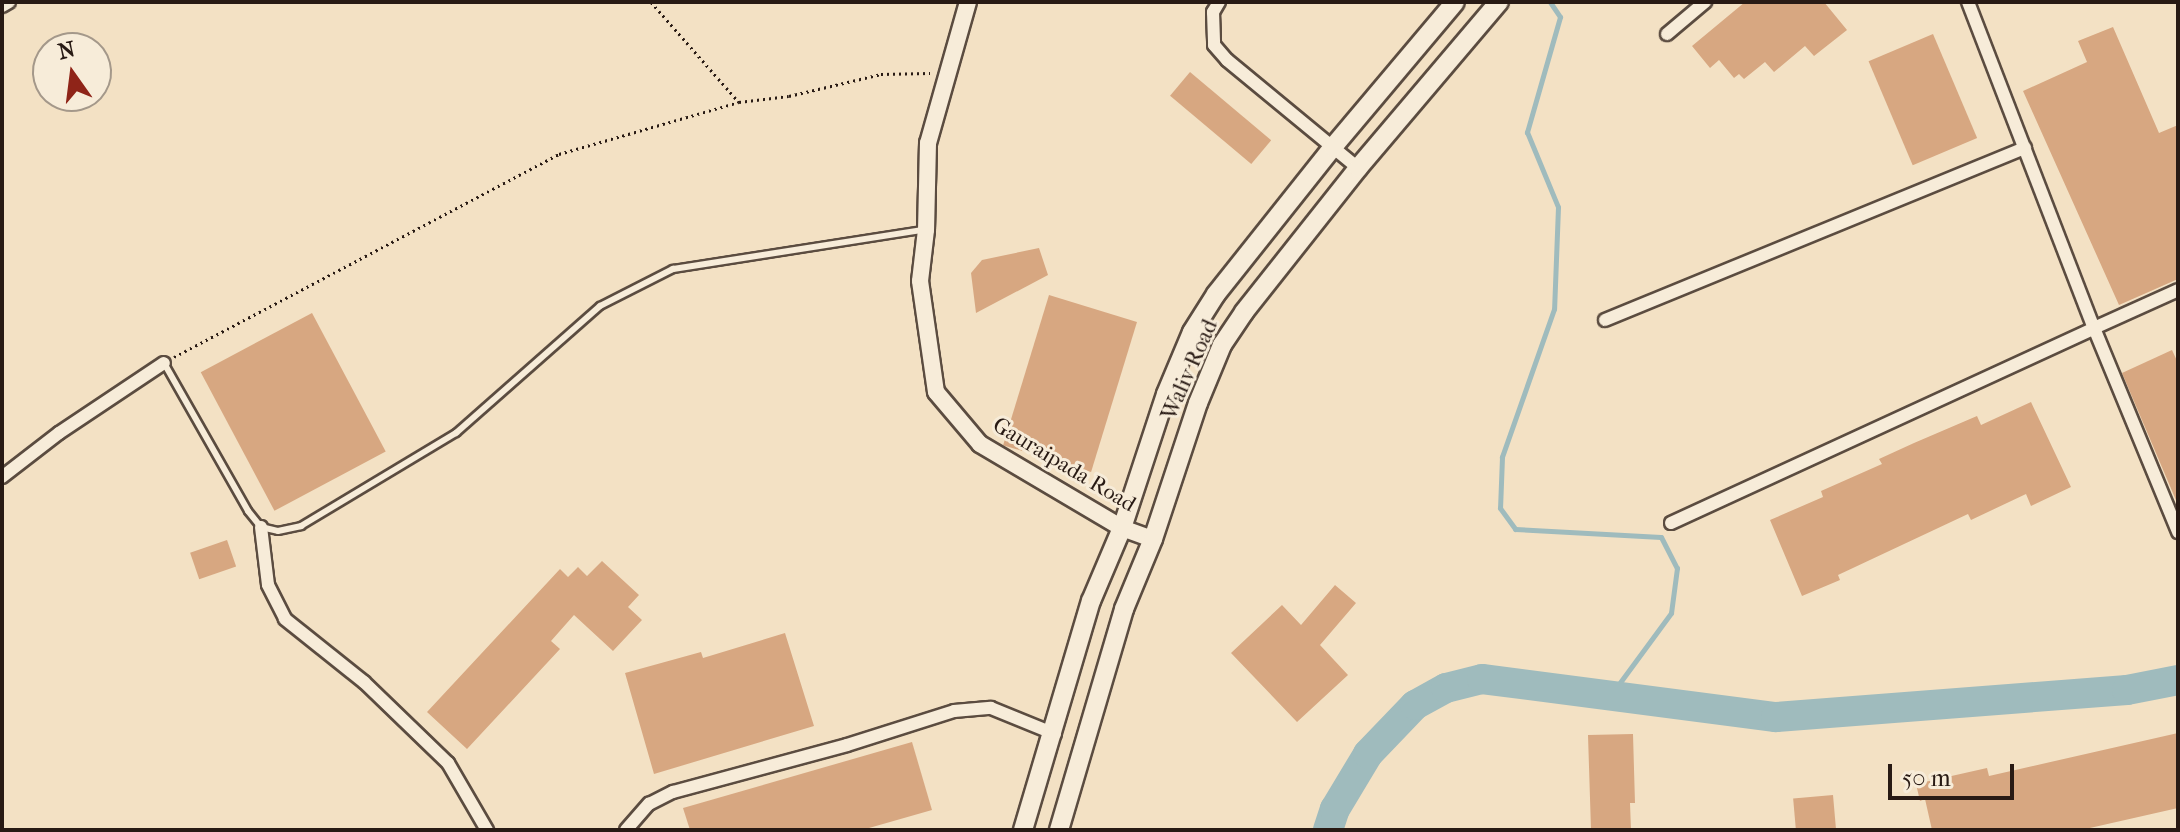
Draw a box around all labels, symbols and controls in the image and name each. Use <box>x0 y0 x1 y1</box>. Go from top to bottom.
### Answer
north arrow <box>32 32 112 112</box>
text: N <box>55 36 78 65</box>
street label: Waliv Road <box>1156 316 1224 424</box>
street label: Gauraipada Road <box>988 412 1140 518</box>
scale bar <box>1892 748 2018 798</box>
text: 50 m <box>1902 764 1951 792</box>

